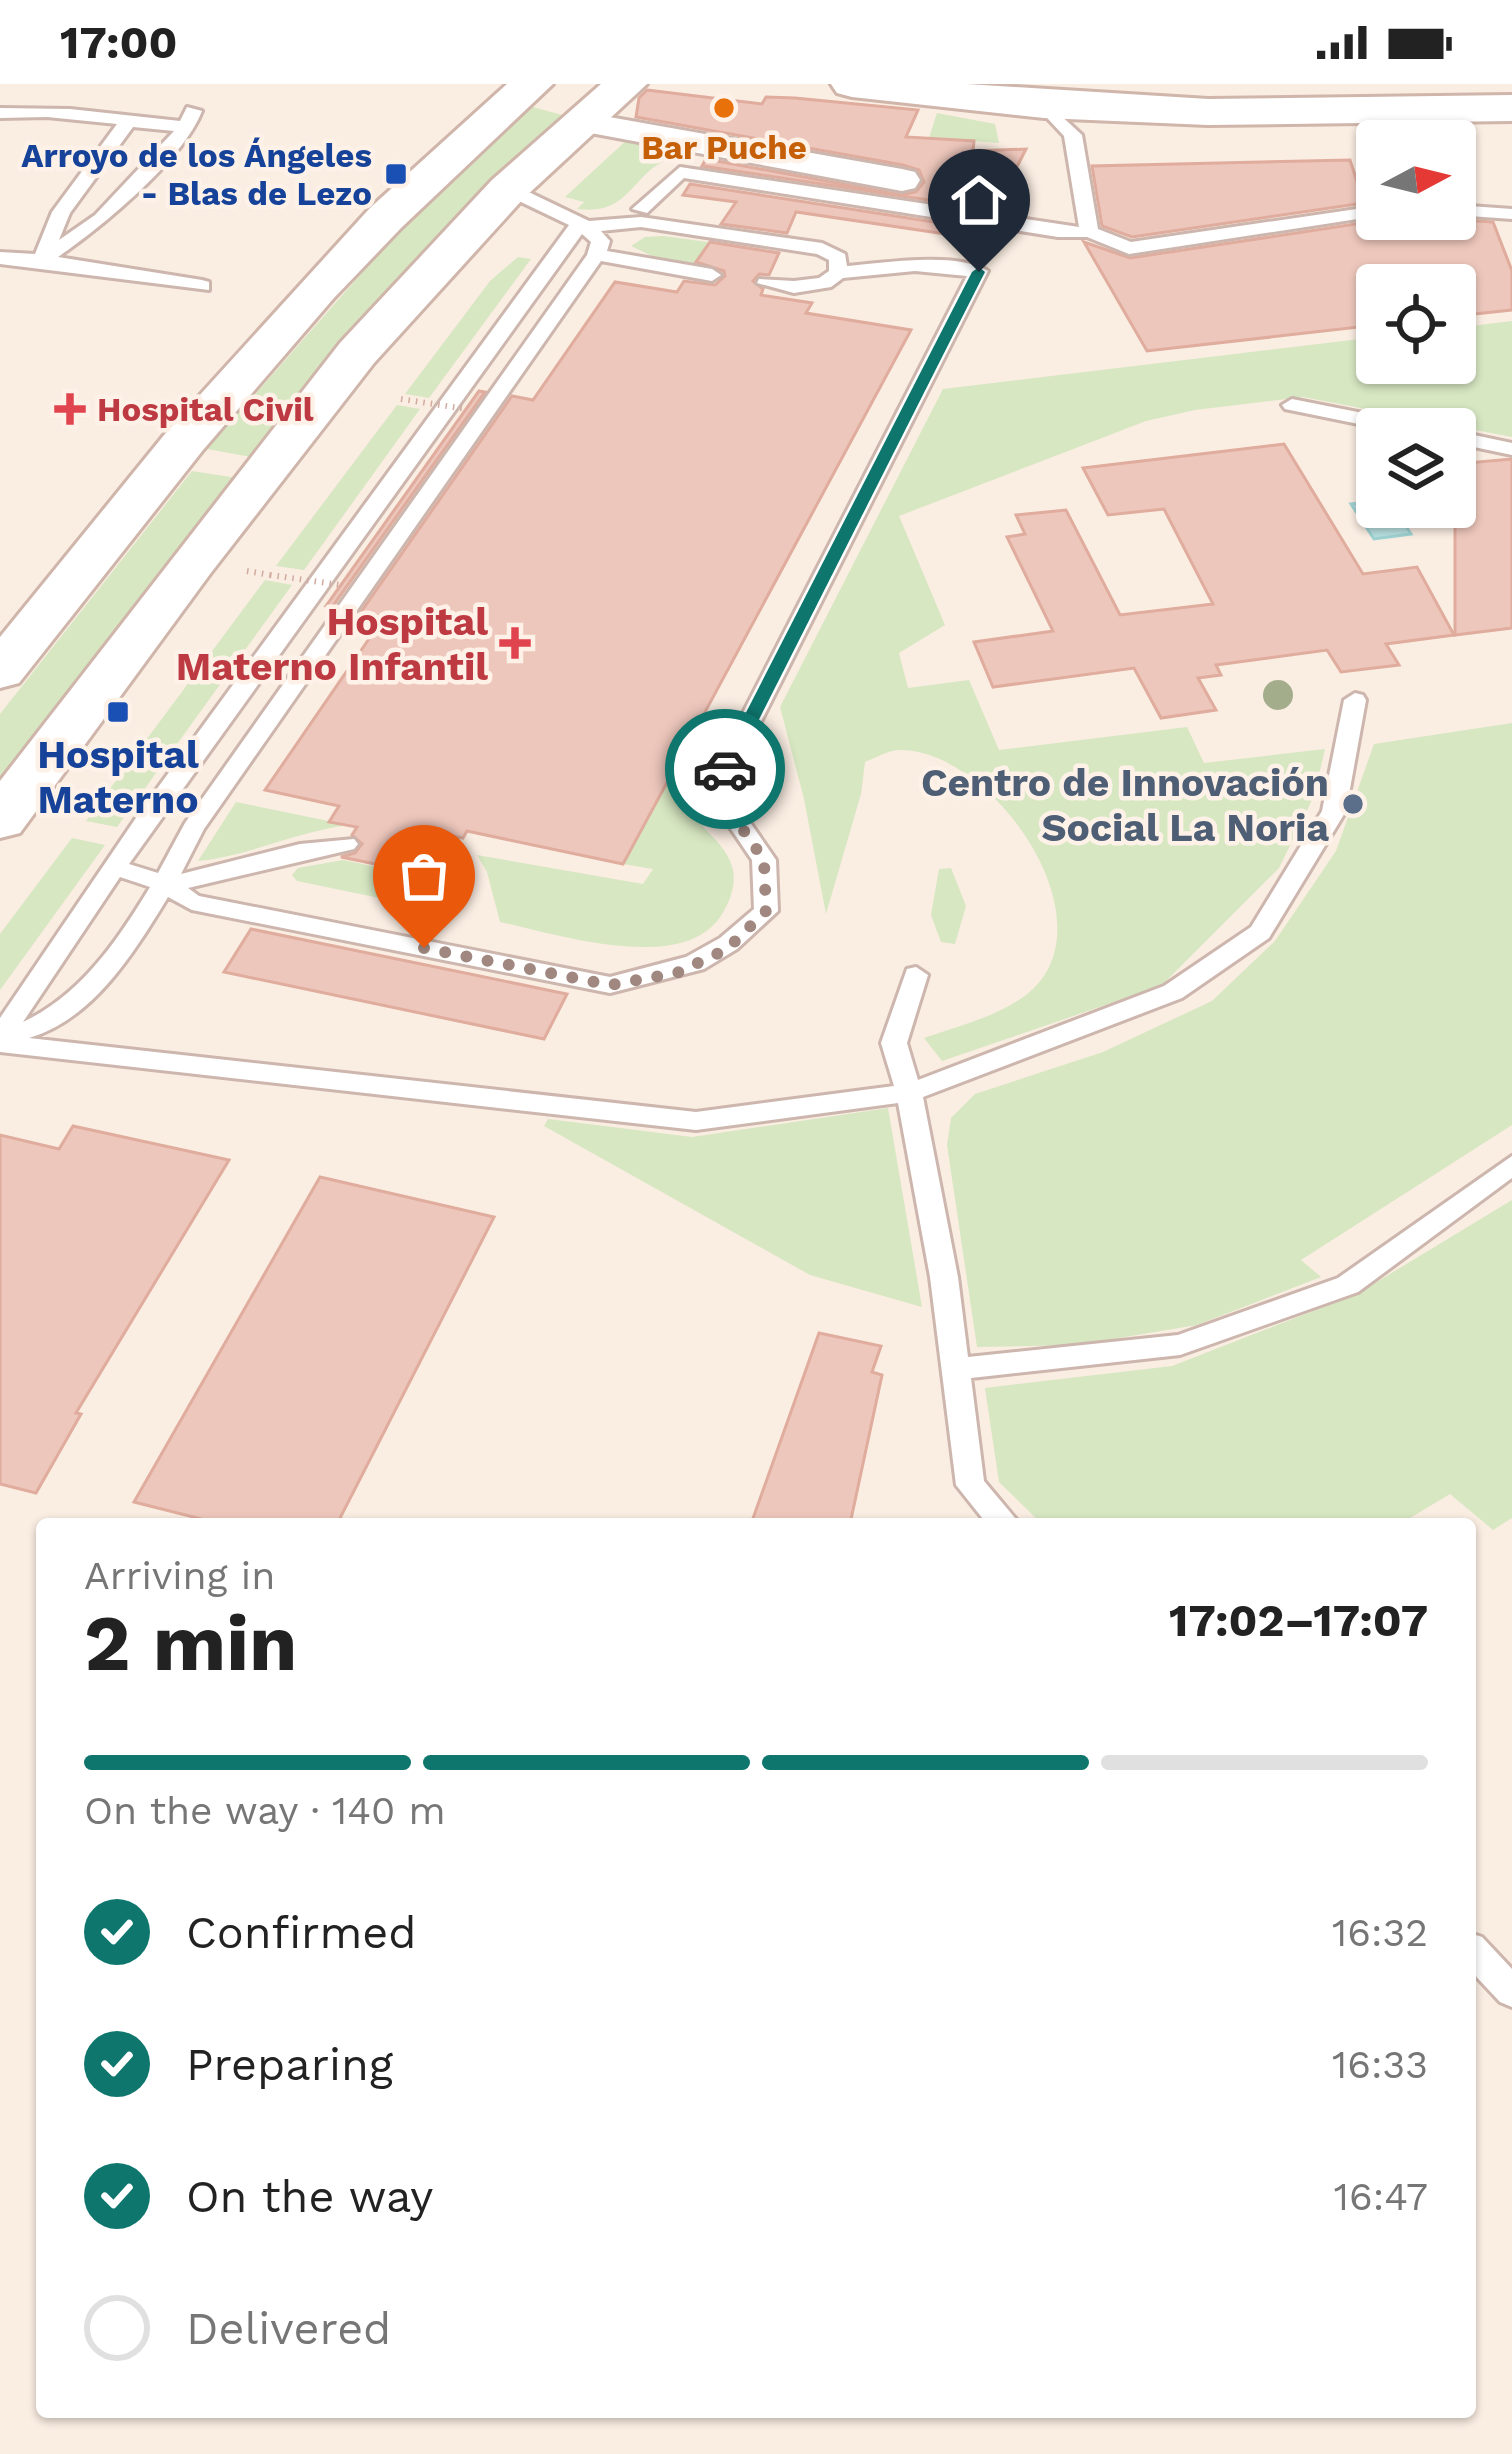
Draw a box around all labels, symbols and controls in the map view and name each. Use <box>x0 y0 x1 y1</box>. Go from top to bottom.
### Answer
text: 17:00 <box>60 16 178 69</box>
marker: Bar Puche <box>711 95 737 121</box>
north arrow <box>1356 120 1476 240</box>
map controls <box>1356 120 1476 528</box>
place label: Bar Puche <box>641 128 807 167</box>
place label: Arroyo de los Ángeles - Blas de Lezo <box>21 136 372 213</box>
pin <box>928 149 1030 272</box>
marker: Arroyo de los Ángeles - Blas de Lezo <box>383 161 409 187</box>
icon: home <box>946 167 1012 233</box>
button: locate <box>1356 264 1476 384</box>
place label: Hospital Civil <box>97 390 314 429</box>
marker: Hospital Civil <box>54 393 86 425</box>
button: layers <box>1356 408 1476 528</box>
place label: Hospital Materno Infantil <box>176 599 488 689</box>
marker: Hospital Materno Infantil <box>499 627 531 659</box>
marker: Hospital Materno <box>105 699 131 725</box>
courier <box>665 709 785 829</box>
place label: Hospital Materno <box>37 732 199 822</box>
icon: car <box>692 736 758 802</box>
place label: Centro de Innovación Social La Noria <box>921 760 1329 850</box>
marker: Centro de Innovación Social La Noria <box>1340 791 1366 817</box>
pin <box>373 825 475 948</box>
icon: bag <box>391 843 457 909</box>
text: Arriving in <box>84 1553 275 1598</box>
text: 17:02–17:07 <box>1169 1594 1428 1647</box>
text: 2 min <box>84 1597 297 1689</box>
text: On the way · 140 m <box>84 1788 446 1833</box>
icon: check <box>84 1899 150 1965</box>
text: Confirmed <box>186 1906 417 1959</box>
text: 16:32 <box>1332 1910 1428 1955</box>
icon: check <box>84 2031 150 2097</box>
text: Preparing <box>186 2038 393 2091</box>
text: 16:33 <box>1332 2042 1428 2087</box>
icon: check <box>84 2163 150 2229</box>
text: On the way <box>186 2170 433 2223</box>
text: 16:47 <box>1334 2174 1428 2219</box>
text: Delivered <box>186 2302 391 2355</box>

